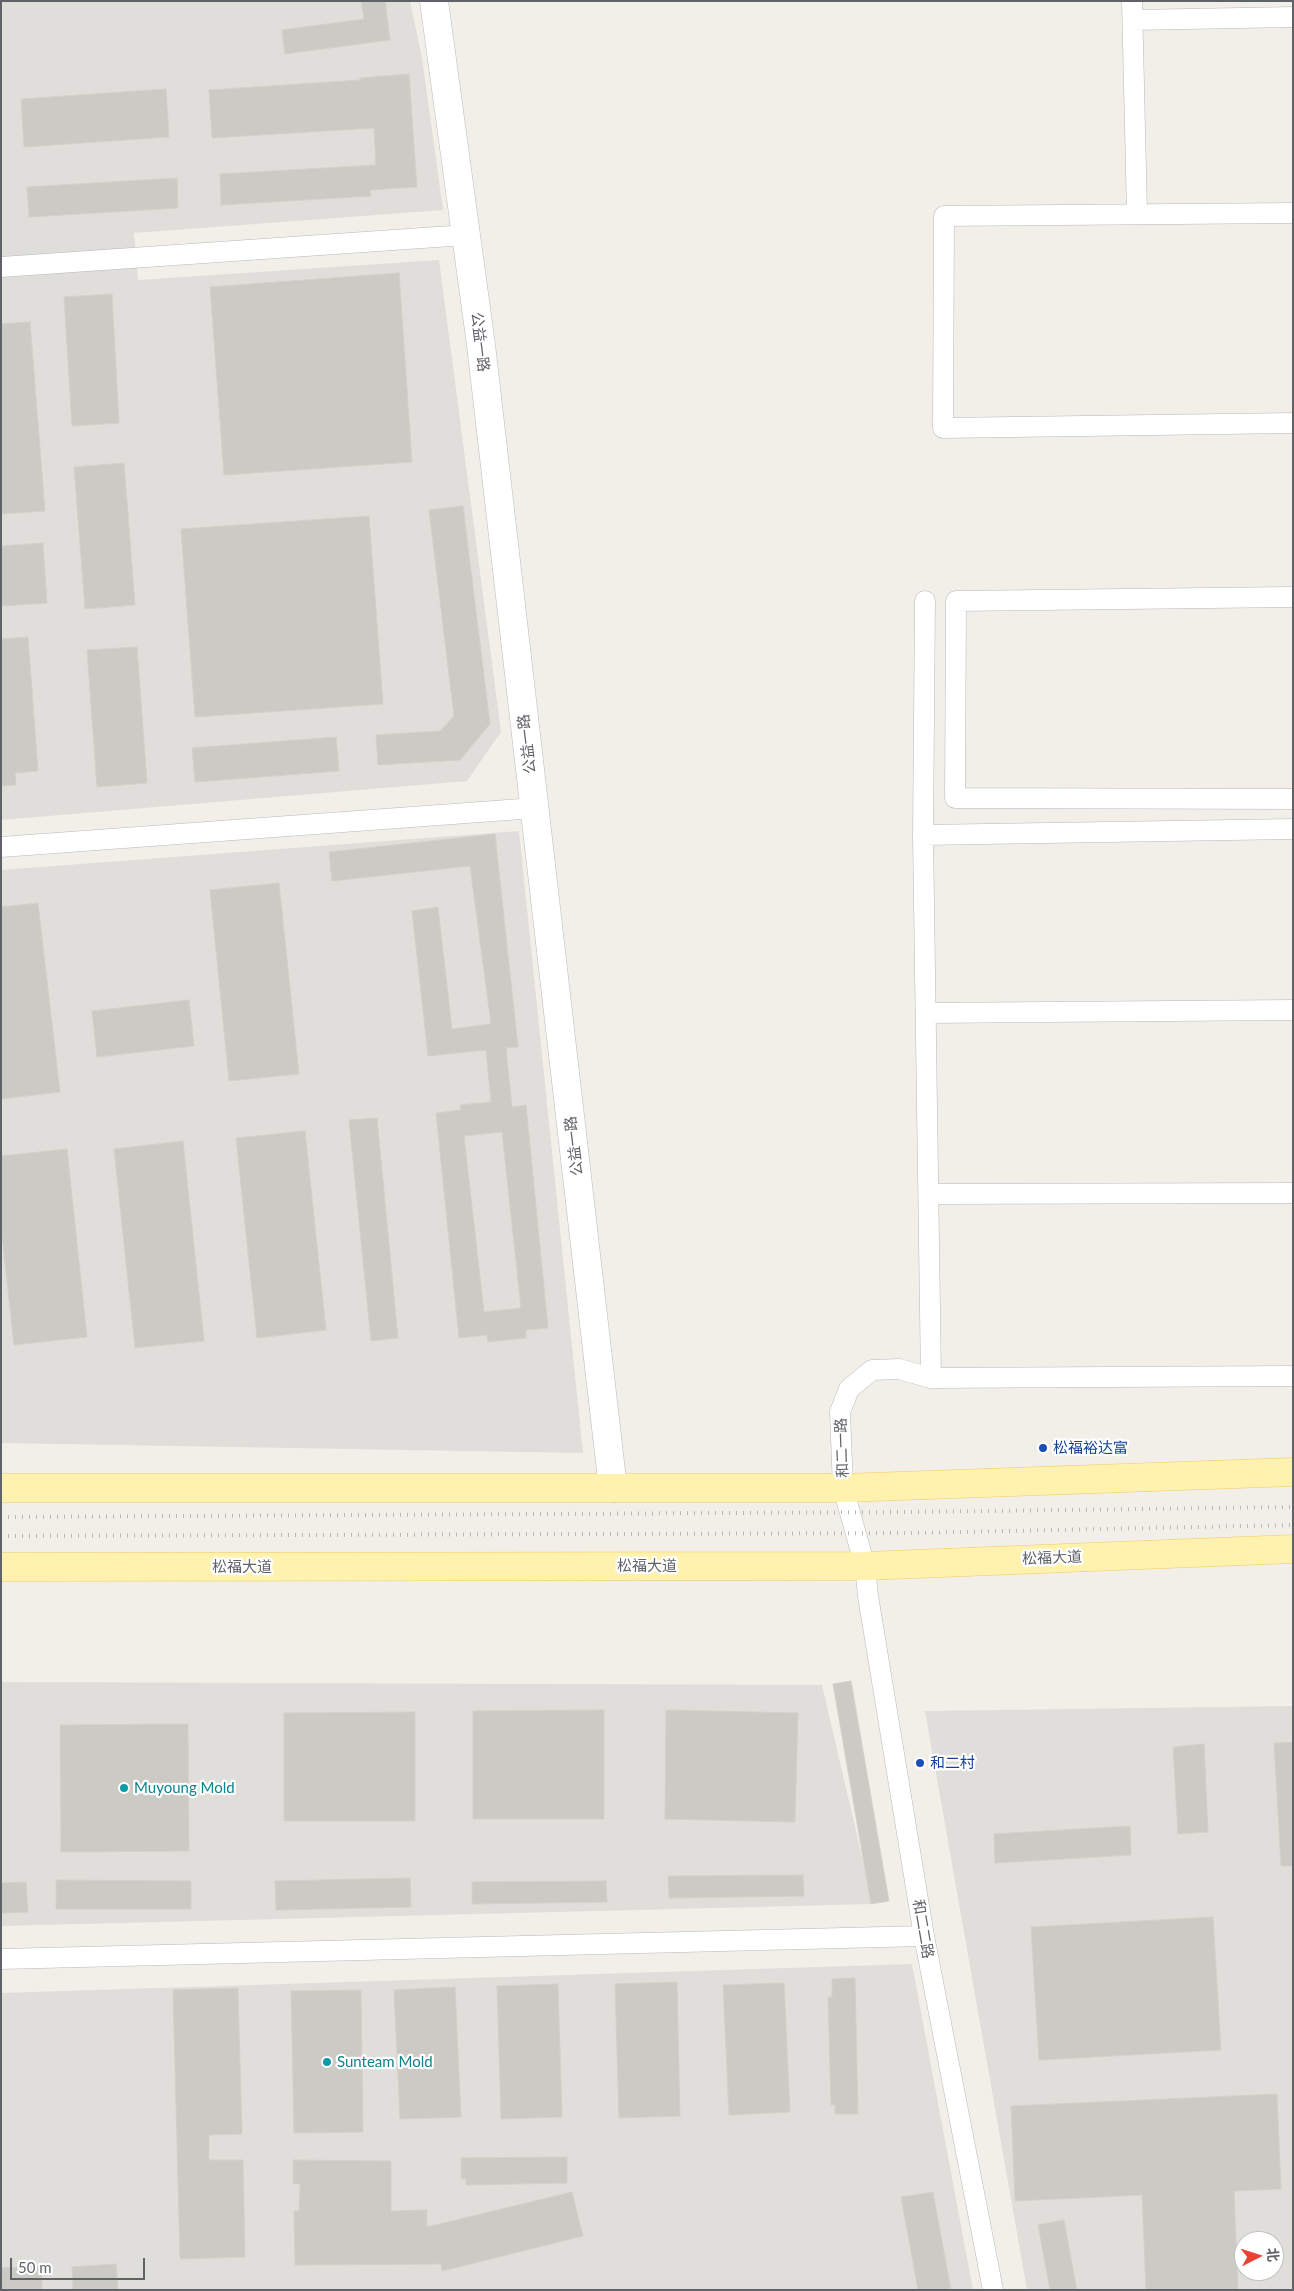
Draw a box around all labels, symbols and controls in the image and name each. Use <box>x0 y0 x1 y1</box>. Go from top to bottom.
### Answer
street label: 公益一路 <box>467 311 493 373</box>
street label: 公益一路 <box>514 713 540 775</box>
street label: 公益一路 <box>561 1115 587 1177</box>
street label: 和二一路 <box>832 1418 852 1478</box>
place label: 松福裕达富 <box>1053 1439 1128 1457</box>
marker: 松福裕达富 <box>1037 1442 1049 1454</box>
street label: 松福大道 <box>1022 1548 1082 1568</box>
street label: 松福大道 <box>617 1557 677 1575</box>
street label: 松福大道 <box>212 1558 272 1576</box>
place label: 和二村 <box>930 1754 975 1772</box>
marker: 和二村 <box>914 1757 926 1769</box>
place label: Muyoung Mold <box>134 1779 235 1797</box>
marker: Muyoung Mold <box>118 1782 130 1794</box>
street label: 和二二路 <box>909 1898 937 1960</box>
place label: Sunteam Mold <box>337 2053 433 2071</box>
marker: Sunteam Mold <box>321 2056 333 2068</box>
north arrow <box>1234 2231 1284 2281</box>
text: 北 <box>1264 2247 1283 2262</box>
scale bar <box>12 2248 148 2280</box>
text: 50 m <box>18 2258 52 2276</box>

